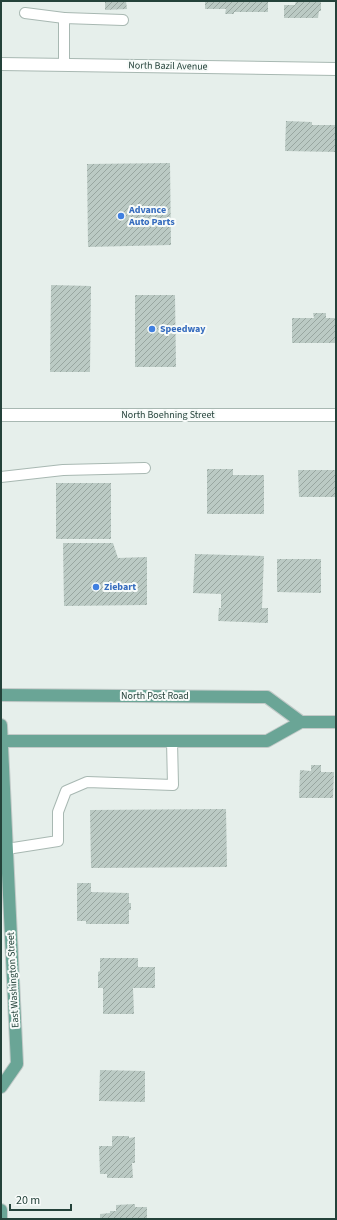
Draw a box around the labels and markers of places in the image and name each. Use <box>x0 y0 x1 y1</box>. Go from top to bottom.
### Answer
place label: Advance Auto Parts <box>128 203 175 229</box>
marker: Advance Auto Parts <box>116 211 126 221</box>
place label: Speedway <box>160 322 206 336</box>
marker: Speedway <box>147 324 157 334</box>
place label: Ziebart <box>104 580 136 594</box>
marker: Ziebart <box>91 582 101 592</box>

